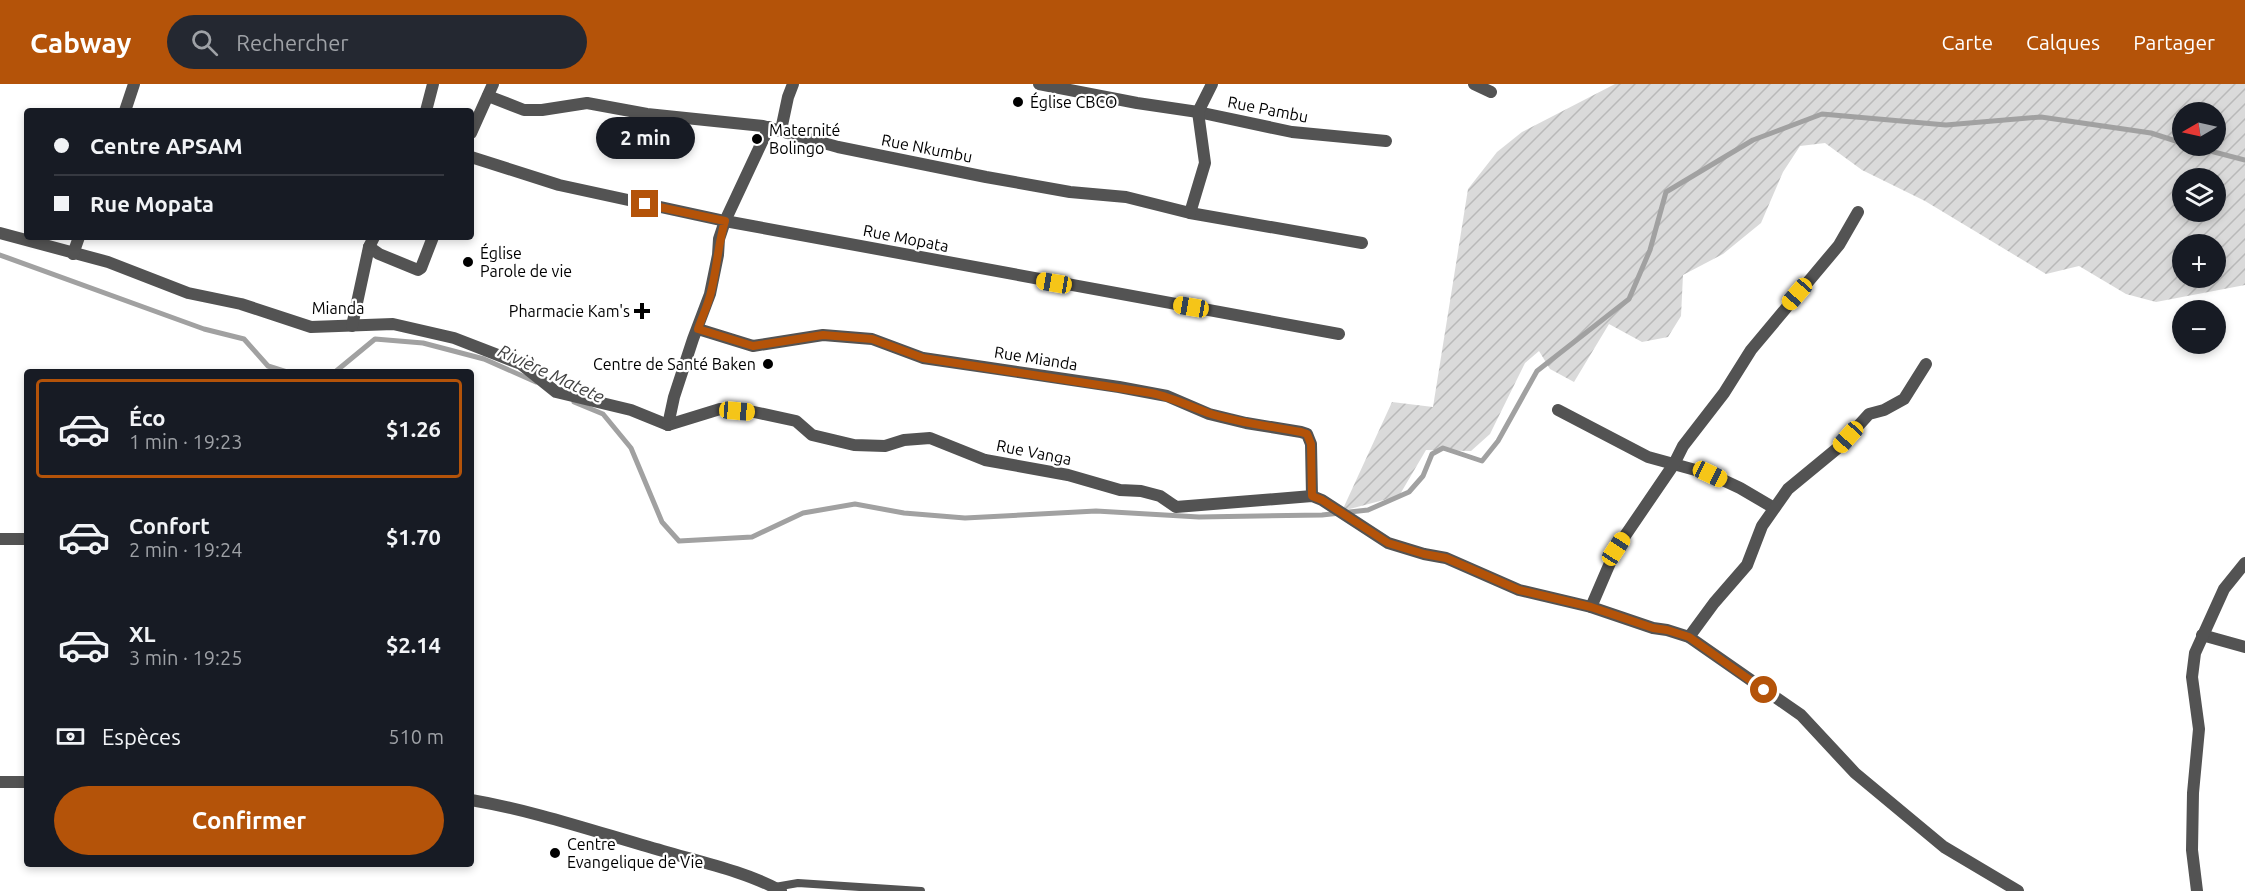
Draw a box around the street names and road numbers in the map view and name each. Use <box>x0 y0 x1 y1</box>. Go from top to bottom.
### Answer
street label: Rue Pambu <box>1226 92 1310 126</box>
street label: Rue Nkumbu <box>880 130 974 166</box>
street label: Rue Mopata <box>862 221 950 255</box>
street label: Mianda <box>312 299 364 317</box>
street label: Rue Mianda <box>993 343 1079 373</box>
street label: Rue Vanga <box>995 436 1073 468</box>

